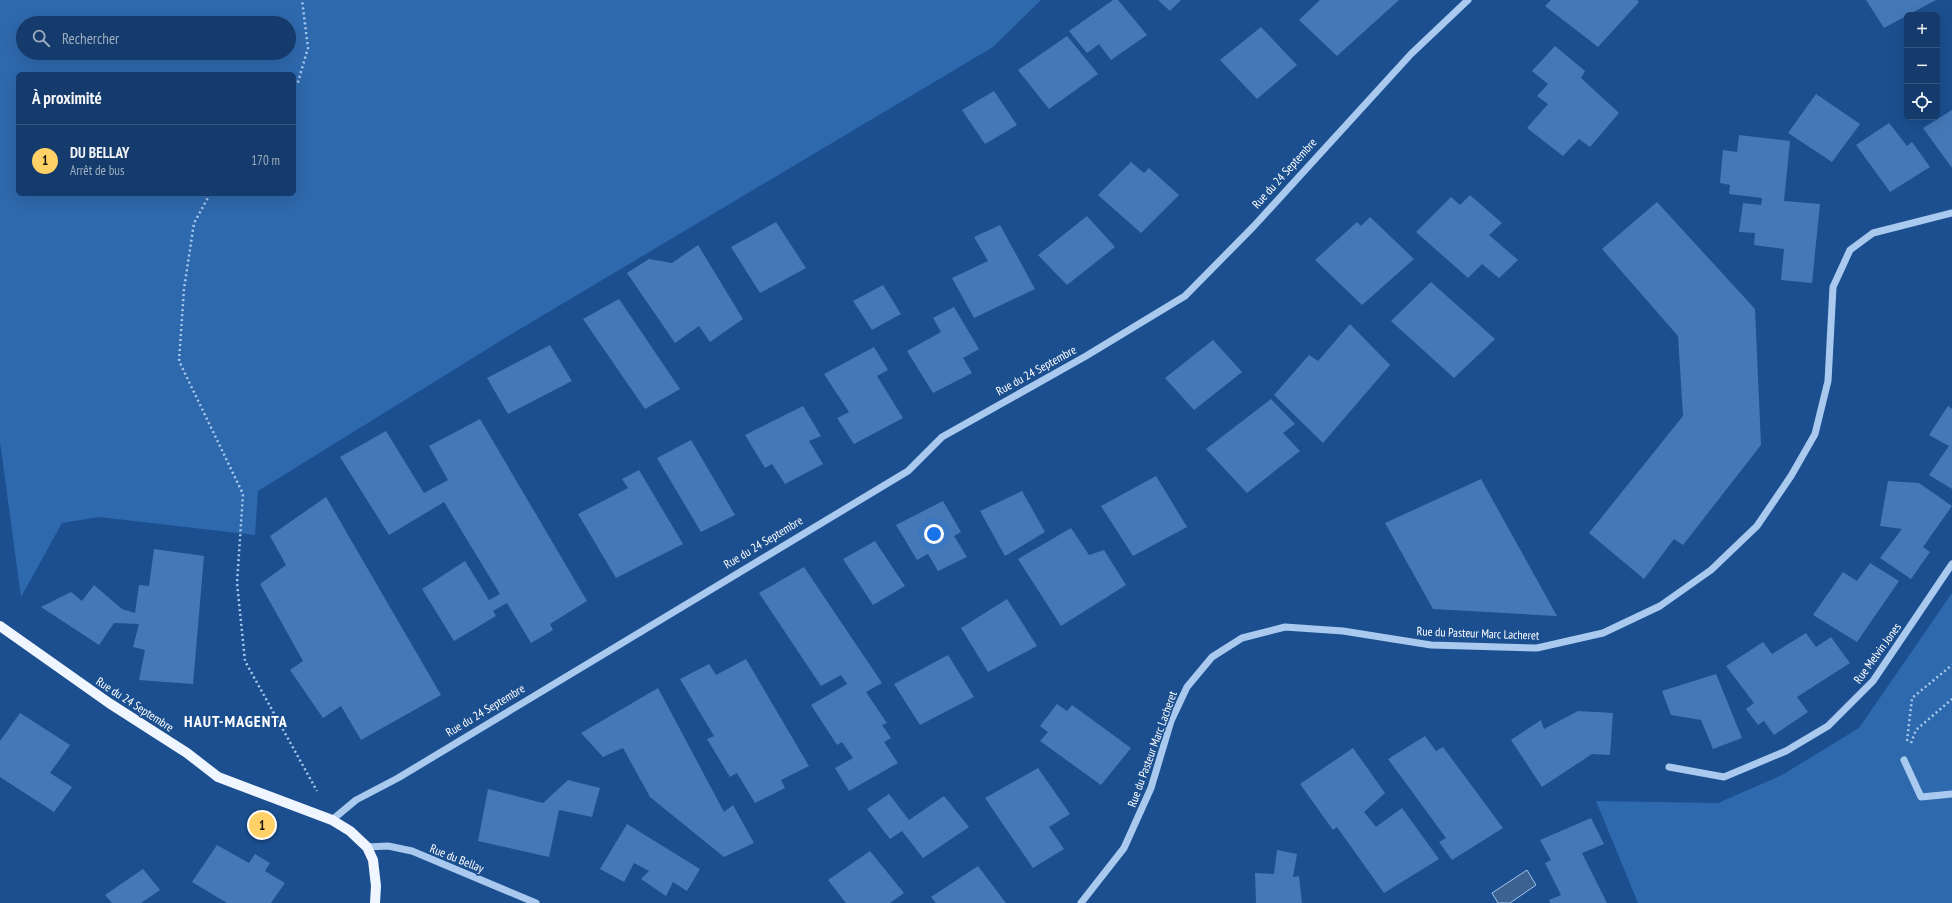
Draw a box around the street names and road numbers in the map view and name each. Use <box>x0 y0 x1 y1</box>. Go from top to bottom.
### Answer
street label: Rue du 24 Septembre <box>1248 135 1320 211</box>
street label: Rue du 24 Septembre <box>993 342 1079 398</box>
street label: Rue du 24 Septembre <box>721 513 805 571</box>
street label: Rue Melvin Jones <box>1850 620 1904 686</box>
street label: Rue du Pasteur Marc Lacheret <box>1417 623 1540 643</box>
street label: Rue du 24 Septembre <box>93 673 177 735</box>
street label: Rue du 24 Septembre <box>443 681 527 739</box>
street label: Rue du Pasteur Marc Lacheret <box>1124 688 1180 809</box>
street label: Rue du Bellay <box>428 840 487 876</box>

